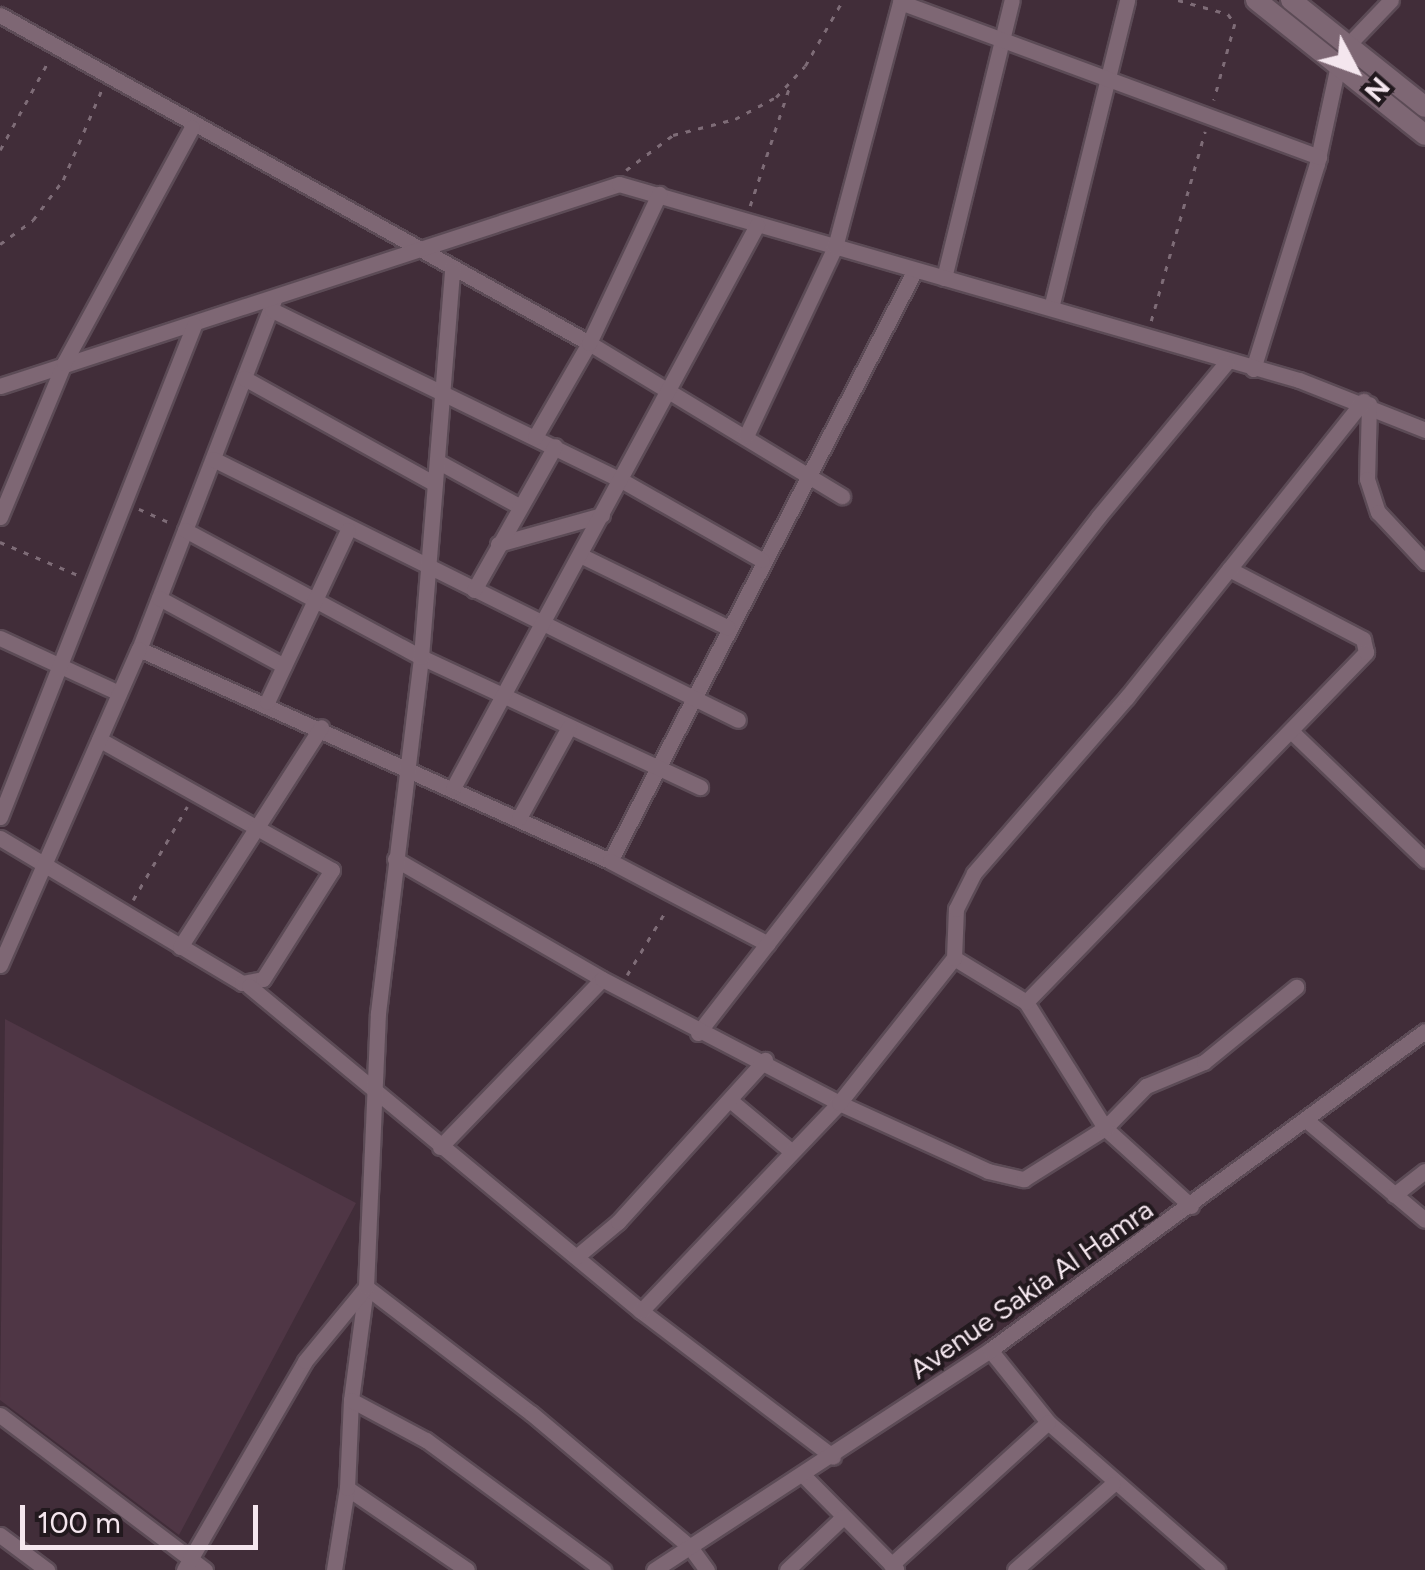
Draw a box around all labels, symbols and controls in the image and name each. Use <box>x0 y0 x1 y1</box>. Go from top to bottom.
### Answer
north arrow <box>1305 20 1405 120</box>
text: N <box>1358 70 1398 109</box>
street label: Avenue Sakia Al Hamra <box>903 1192 1159 1386</box>
scale bar <box>25 1485 262 1547</box>
text: 100 m <box>37 1504 121 1541</box>

